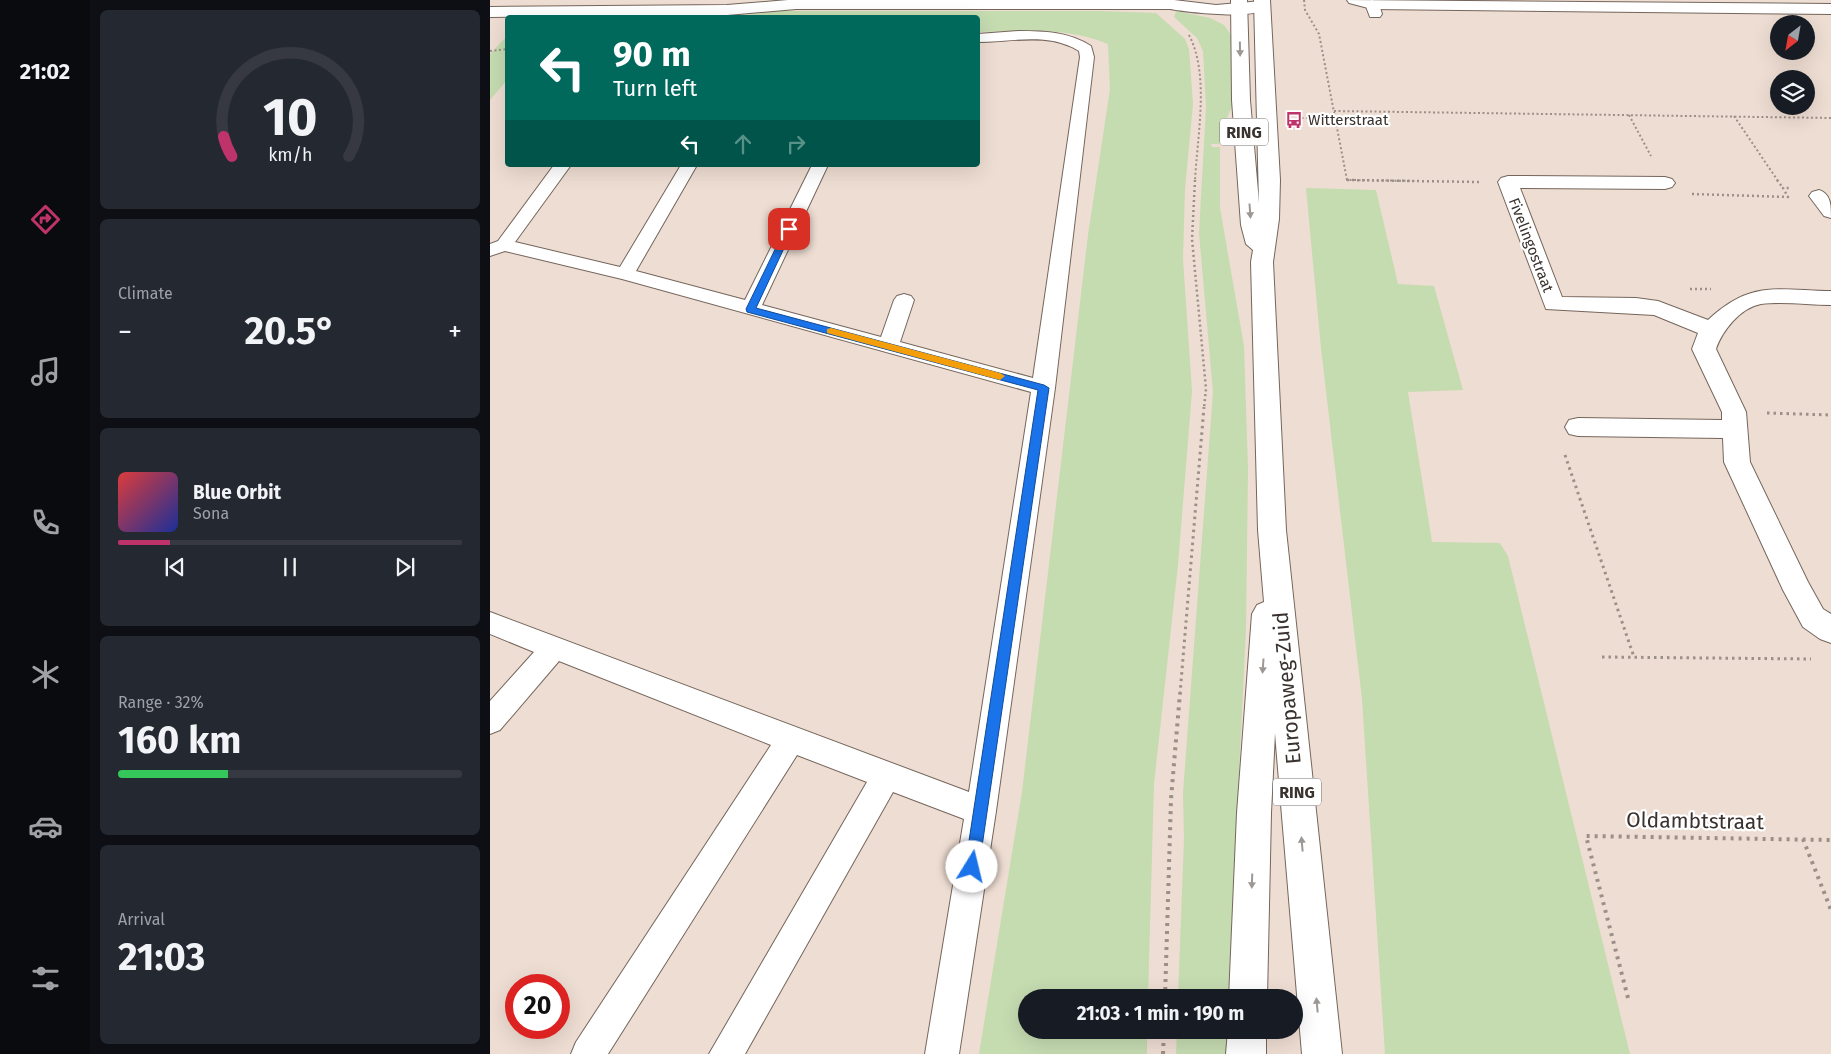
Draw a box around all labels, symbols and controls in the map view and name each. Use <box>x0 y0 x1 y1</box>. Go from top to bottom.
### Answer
north arrow <box>1770 15 1815 60</box>
map controls <box>1770 15 1815 115</box>
text: 90 m <box>613 33 691 75</box>
icon: left <box>530 35 595 100</box>
one-way arrow <box>1237 41 1245 57</box>
text: 21:02 <box>20 58 70 85</box>
button: layers <box>1770 70 1815 115</box>
text: Turn left <box>613 75 697 102</box>
text: 10 <box>263 86 317 149</box>
bus stop icon: Witterstraat <box>1284 110 1304 130</box>
place label: Witterstraat <box>1308 111 1389 129</box>
road number: RING <box>1220 118 1268 146</box>
icon: left <box>676 130 704 158</box>
icon: ahead <box>729 130 757 158</box>
icon: right <box>782 130 810 158</box>
text: km/h <box>268 144 312 166</box>
street label: Fivelingostraat <box>1505 195 1557 295</box>
icon: directions <box>28 202 63 237</box>
one-way arrow <box>1247 203 1255 219</box>
pin <box>768 208 810 250</box>
icon: arrive <box>775 215 803 243</box>
text: Climate <box>118 284 173 303</box>
text: 20.5° <box>244 308 336 354</box>
text: − <box>118 315 132 348</box>
text: + <box>448 315 462 348</box>
icon: music <box>28 354 63 389</box>
text: Blue Orbit <box>193 481 281 504</box>
text: Sona <box>193 504 229 523</box>
icon: phone <box>28 505 63 540</box>
icon: previous <box>161 553 189 581</box>
icon: pause <box>276 553 304 581</box>
icon: next <box>391 553 419 581</box>
street label: Europaweg-Zuid <box>1267 611 1307 765</box>
icon: climate <box>28 657 63 692</box>
one-way arrow <box>1259 659 1267 675</box>
text: Range · 32% <box>118 693 204 712</box>
text: 160 km <box>118 717 241 763</box>
road number: RING <box>1273 779 1321 806</box>
street label: Oldambtstraat <box>1626 807 1764 835</box>
icon: car <box>28 809 63 844</box>
one-way arrow <box>1298 835 1306 851</box>
position arrow <box>945 840 997 892</box>
one-way arrow <box>1247 873 1255 889</box>
text: Arrival <box>118 910 165 929</box>
text: 21:03 <box>118 934 205 980</box>
icon: filters <box>28 961 63 996</box>
speed limit sign: 20 <box>505 974 570 1039</box>
one-way arrow <box>1313 997 1321 1013</box>
text: 21:03 · 1 min · 190 m <box>1077 1002 1244 1025</box>

